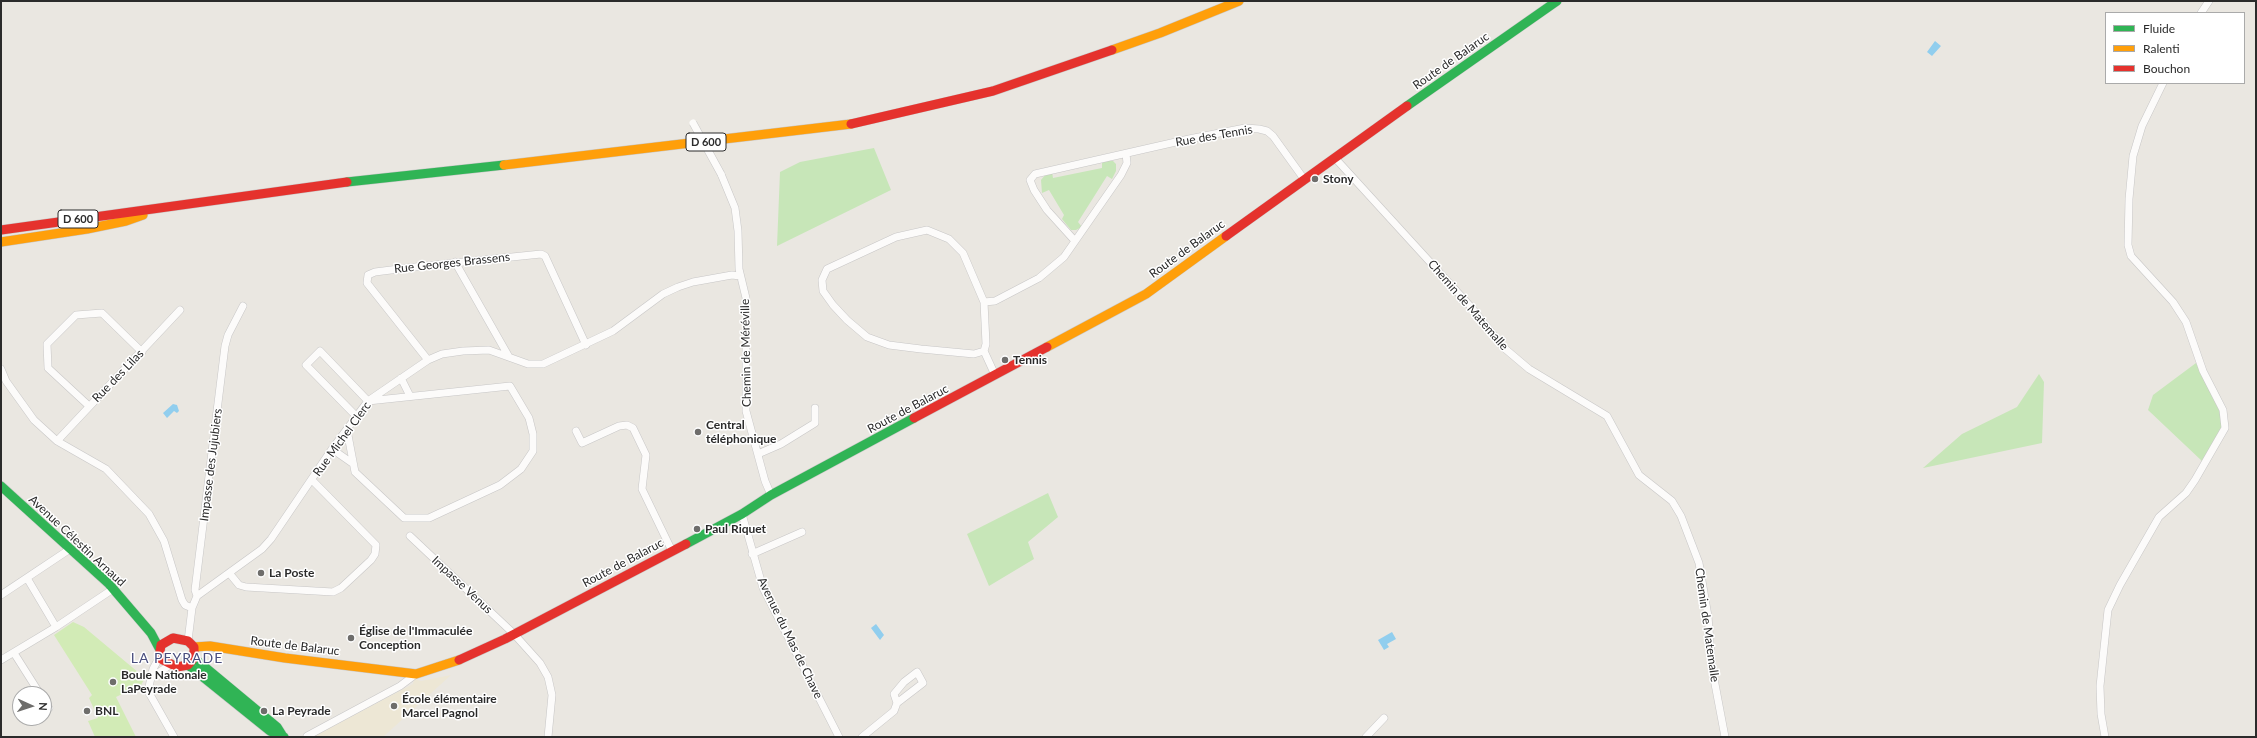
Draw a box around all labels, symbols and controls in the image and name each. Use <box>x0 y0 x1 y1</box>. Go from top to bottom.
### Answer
legend <box>2105 12 2245 84</box>
text: Fluide <box>2143 21 2175 36</box>
street label: Route de Balaruc <box>1410 29 1492 93</box>
text: Ralenti <box>2143 41 2180 56</box>
text: Bouchon <box>2143 61 2190 76</box>
street label: Rue des Tennis <box>1174 122 1254 150</box>
road number: D 600 <box>686 133 726 151</box>
place label: Stony <box>1323 172 1354 186</box>
marker: Stony <box>1310 174 1320 184</box>
road number: D 600 <box>58 210 98 228</box>
street label: Route de Balaruc <box>1147 217 1227 281</box>
street label: Rue Georges Brassens <box>393 250 511 276</box>
street label: Chemin de Matemalle <box>1425 257 1511 353</box>
street label: Chemin de Méréville <box>738 299 754 407</box>
street label: Rue des Lilas <box>89 347 147 405</box>
place label: Tennis <box>1013 353 1047 367</box>
marker: Tennis <box>1000 355 1010 365</box>
street label: Route de Balaruc <box>865 382 951 436</box>
street label: Rue Michel Clerc <box>310 399 374 479</box>
street label: Impasse des Jujubiers <box>197 408 225 522</box>
place label: Central téléphonique <box>706 418 776 446</box>
marker: Central téléphonique <box>693 427 703 437</box>
street label: Avenue Célestin Arnaud <box>26 492 128 590</box>
place label: Paul Riquet <box>705 522 766 536</box>
marker: Paul Riquet <box>692 524 702 534</box>
street label: Route de Balaruc <box>580 536 666 590</box>
street label: Impasse Venus <box>429 553 495 617</box>
place label: La Poste <box>269 566 314 580</box>
street label: Chemin de Matemalle <box>1692 567 1722 683</box>
marker: La Poste <box>256 568 266 578</box>
street label: Avenue du Mas de Chave <box>754 575 826 701</box>
place label: Église de l'Immaculée Conception <box>359 624 472 652</box>
street label: Route de Balaruc <box>250 633 340 659</box>
marker: Église de l'Immaculée Conception <box>346 633 356 643</box>
district label: LA PEYRADE <box>131 650 223 666</box>
place label: Boule Nationale LaPeyrade <box>121 668 207 696</box>
marker: Boule Nationale LaPeyrade <box>108 677 118 687</box>
north arrow <box>12 686 52 726</box>
place label: École élémentaire Marcel Pagnol <box>402 692 497 720</box>
marker: École élémentaire Marcel Pagnol <box>389 701 399 711</box>
text: N <box>37 702 50 711</box>
place label: BNL <box>95 704 118 718</box>
place label: La Peyrade <box>272 704 331 718</box>
marker: BNL <box>82 706 92 716</box>
marker: La Peyrade <box>259 706 269 716</box>

